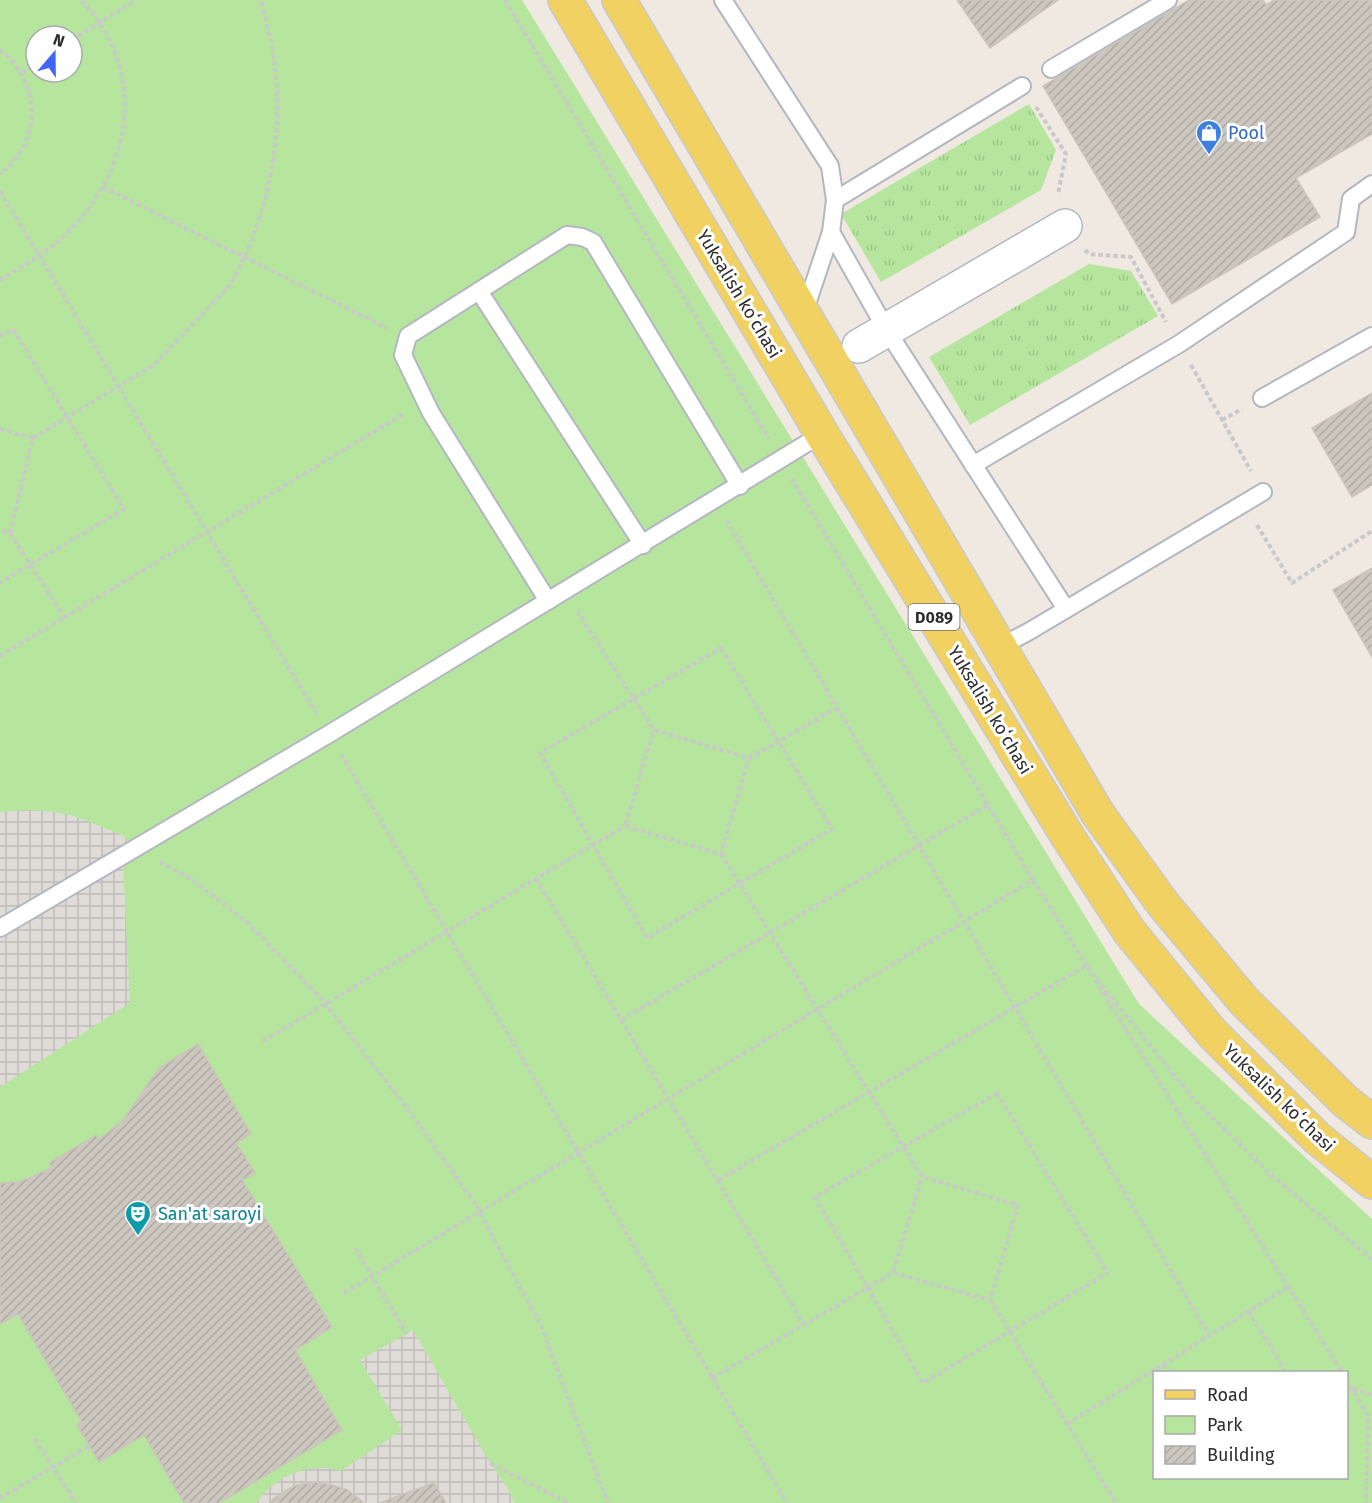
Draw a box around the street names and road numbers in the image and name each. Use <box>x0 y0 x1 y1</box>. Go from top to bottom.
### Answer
street label: Yuksalish koʻchasi <box>692 226 786 362</box>
road number: D089 <box>908 604 960 630</box>
street label: Yuksalish koʻchasi <box>943 642 1037 778</box>
street label: Yuksalish koʻchasi <box>1219 1039 1339 1157</box>

